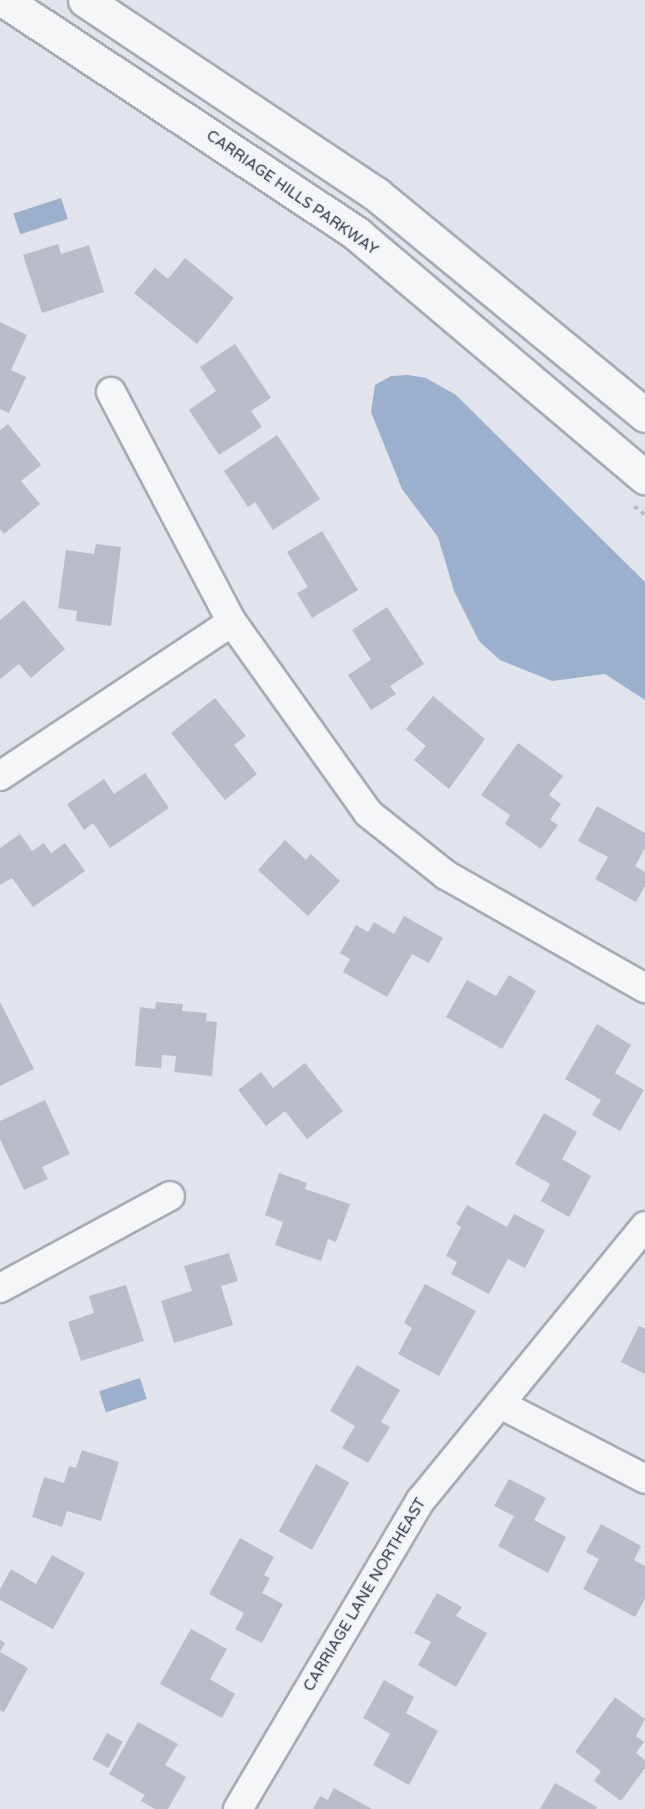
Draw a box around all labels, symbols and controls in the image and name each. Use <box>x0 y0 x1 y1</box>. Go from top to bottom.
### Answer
street label: CARRIAGE HILLS PARKWAY <box>203 127 381 259</box>
street label: CARRIAGE LANE NORTHEAST <box>300 1495 430 1695</box>

